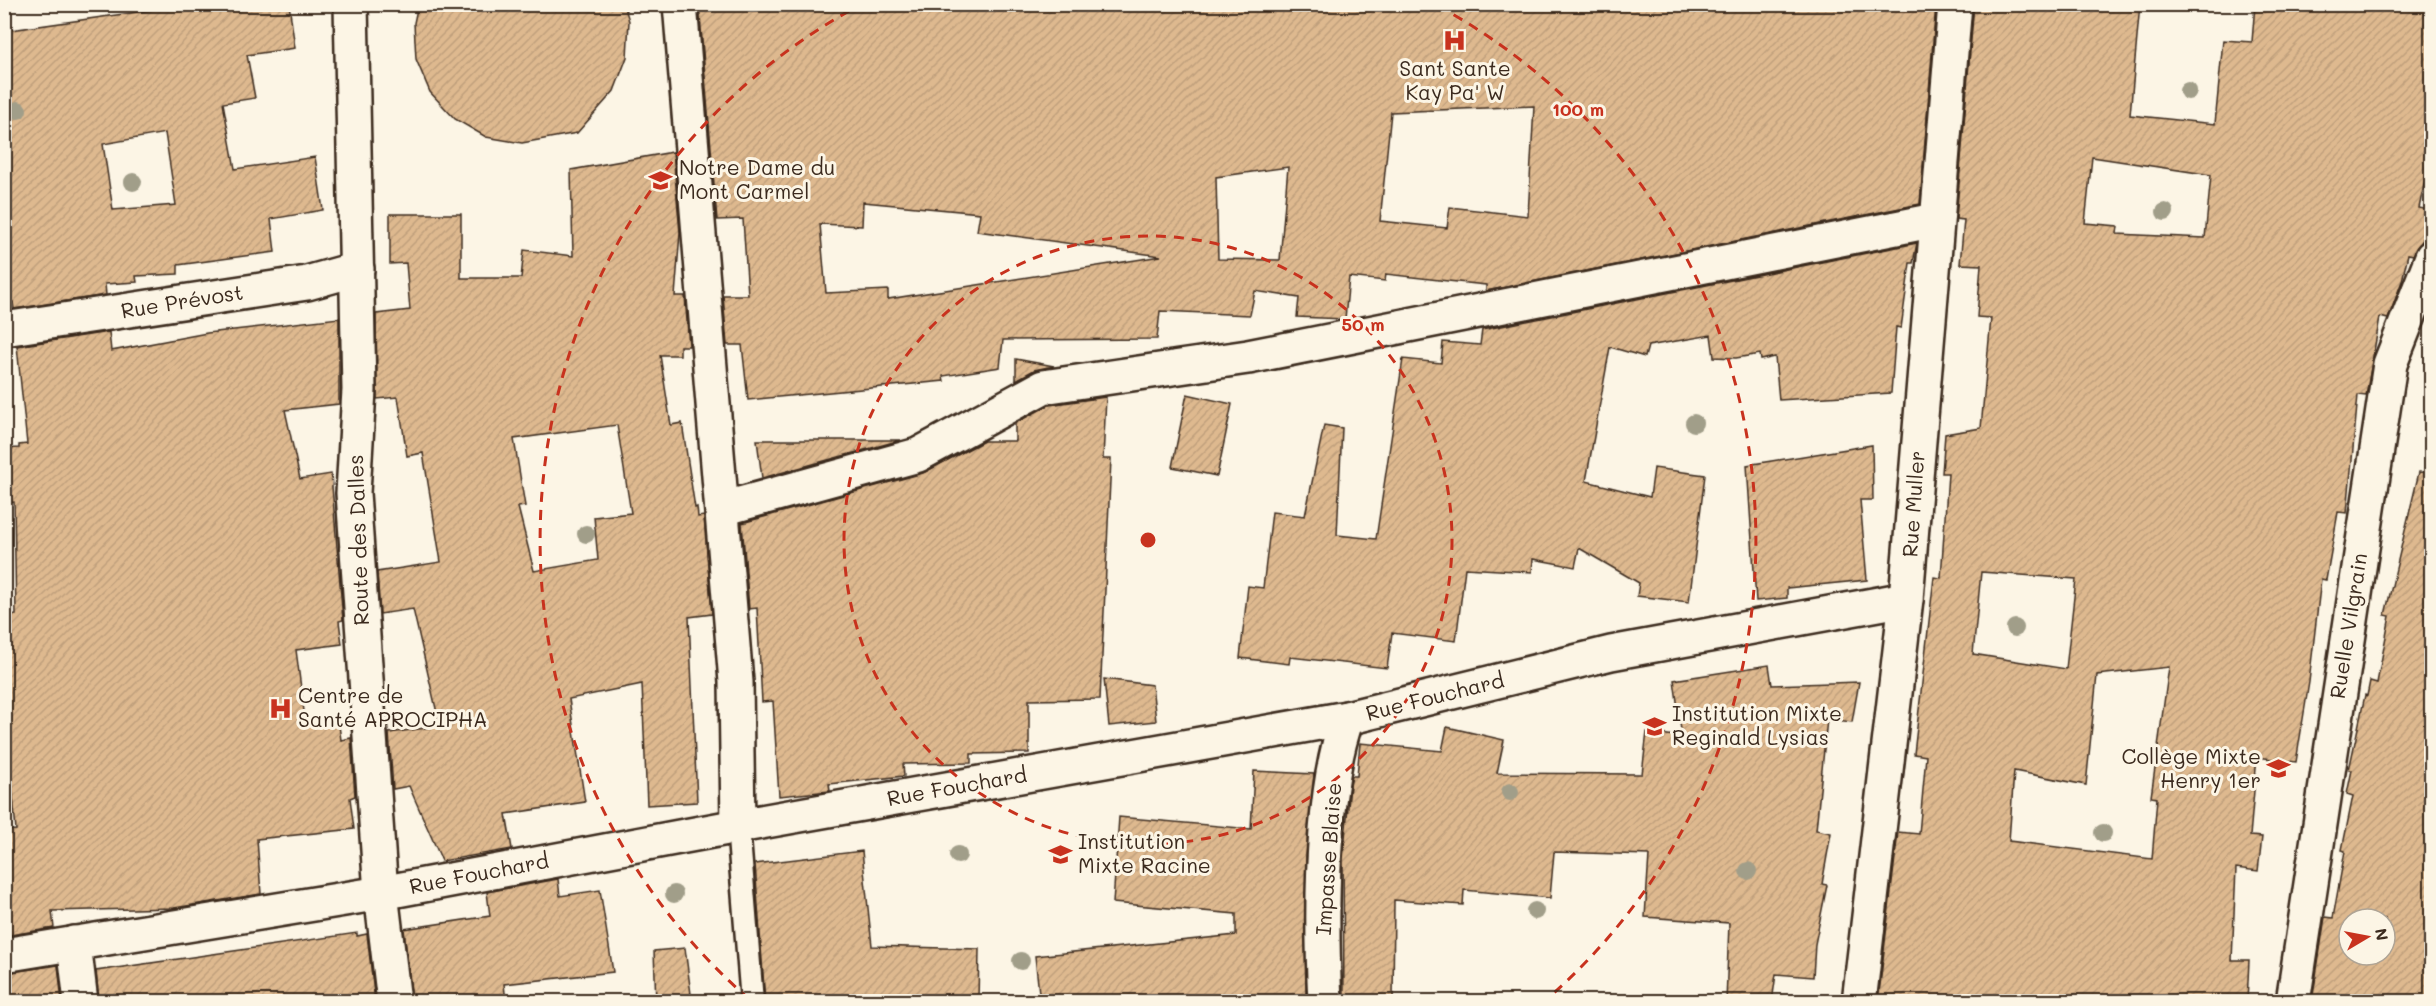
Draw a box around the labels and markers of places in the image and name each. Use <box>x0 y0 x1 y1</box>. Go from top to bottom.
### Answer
hospital icon: Sant Sante Kay Pa' W <box>1442 28 1468 54</box>
place label: Sant Sante Kay Pa' W <box>1399 54 1511 105</box>
place label: Notre Dame du Mont Carmel <box>679 153 835 204</box>
school or university icon: Notre Dame du Mont Carmel <box>648 167 674 193</box>
centre of rings <box>1138 530 1158 550</box>
place label: Centre de Santé APROCIPHA <box>298 681 487 732</box>
hospital icon: Centre de Santé APROCIPHA <box>267 695 293 721</box>
place label: Institution Mixte Reginald Lysias <box>1672 699 1842 750</box>
school or university icon: Institution Mixte Reginald Lysias <box>1641 713 1667 739</box>
place label: Collège Mixte Henry 1er <box>2122 742 2261 793</box>
school or university icon: Collège Mixte Henry 1er <box>2266 756 2292 782</box>
place label: Institution Mixte Racine <box>1078 827 1211 878</box>
school or university icon: Institution Mixte Racine <box>1047 841 1073 867</box>

